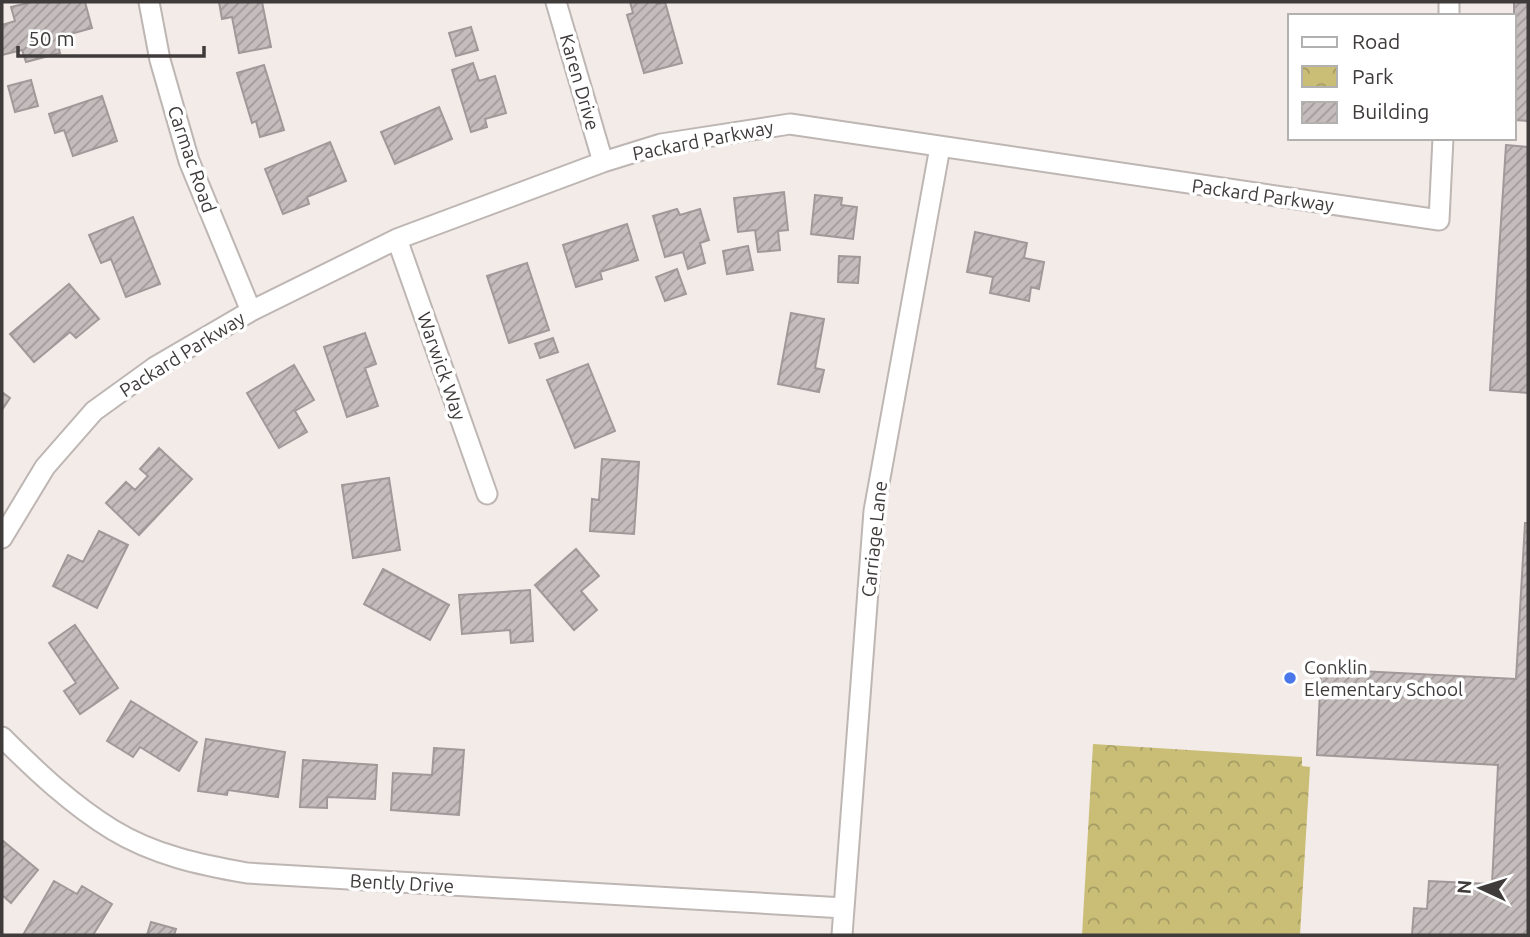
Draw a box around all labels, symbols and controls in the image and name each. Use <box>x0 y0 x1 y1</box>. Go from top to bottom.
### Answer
scale bar <box>18 14 203 58</box>
legend <box>1288 14 1516 140</box>
text: 50 m <box>28 26 75 50</box>
text: Road <box>1352 29 1400 53</box>
street label: Karen Drive <box>556 31 604 133</box>
text: Park <box>1352 64 1394 88</box>
text: Building <box>1352 99 1429 123</box>
street label: Carmac Road <box>163 103 221 215</box>
street label: Packard Parkway <box>631 116 775 164</box>
street label: Packard Parkway <box>1191 174 1335 216</box>
street label: Packard Parkway <box>115 307 249 401</box>
street label: Warwick Way <box>413 309 471 423</box>
street label: Carriage Lane <box>857 480 891 598</box>
place label: Conklin Elementary School <box>1304 656 1463 700</box>
marker: Conklin Elementary School <box>1282 670 1298 686</box>
north arrow <box>1446 853 1516 923</box>
street label: Bently Drive <box>349 869 455 897</box>
text: N <box>1453 879 1476 895</box>

